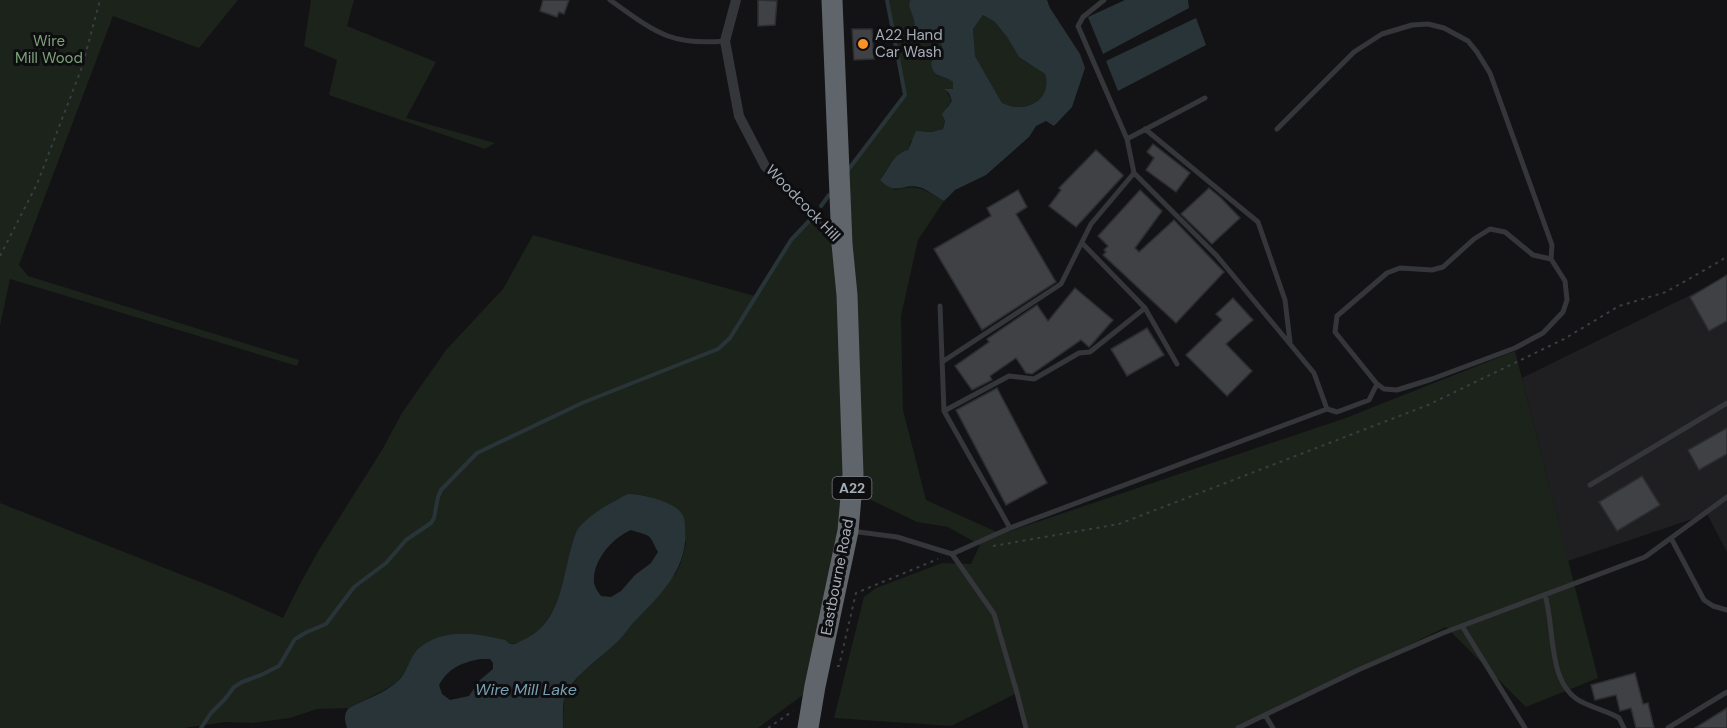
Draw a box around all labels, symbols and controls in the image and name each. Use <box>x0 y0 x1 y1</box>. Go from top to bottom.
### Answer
place label: A22 Hand Car Wash <box>875 25 943 62</box>
park label: Wire Mill Wood <box>15 31 83 68</box>
marker: A22 Hand Car Wash <box>856 37 870 51</box>
street label: Woodcock Hill <box>761 160 845 246</box>
road number: A22 <box>832 477 872 499</box>
street label: Eastbourne Road <box>816 517 858 637</box>
water label: Wire Mill Lake <box>475 679 577 700</box>

